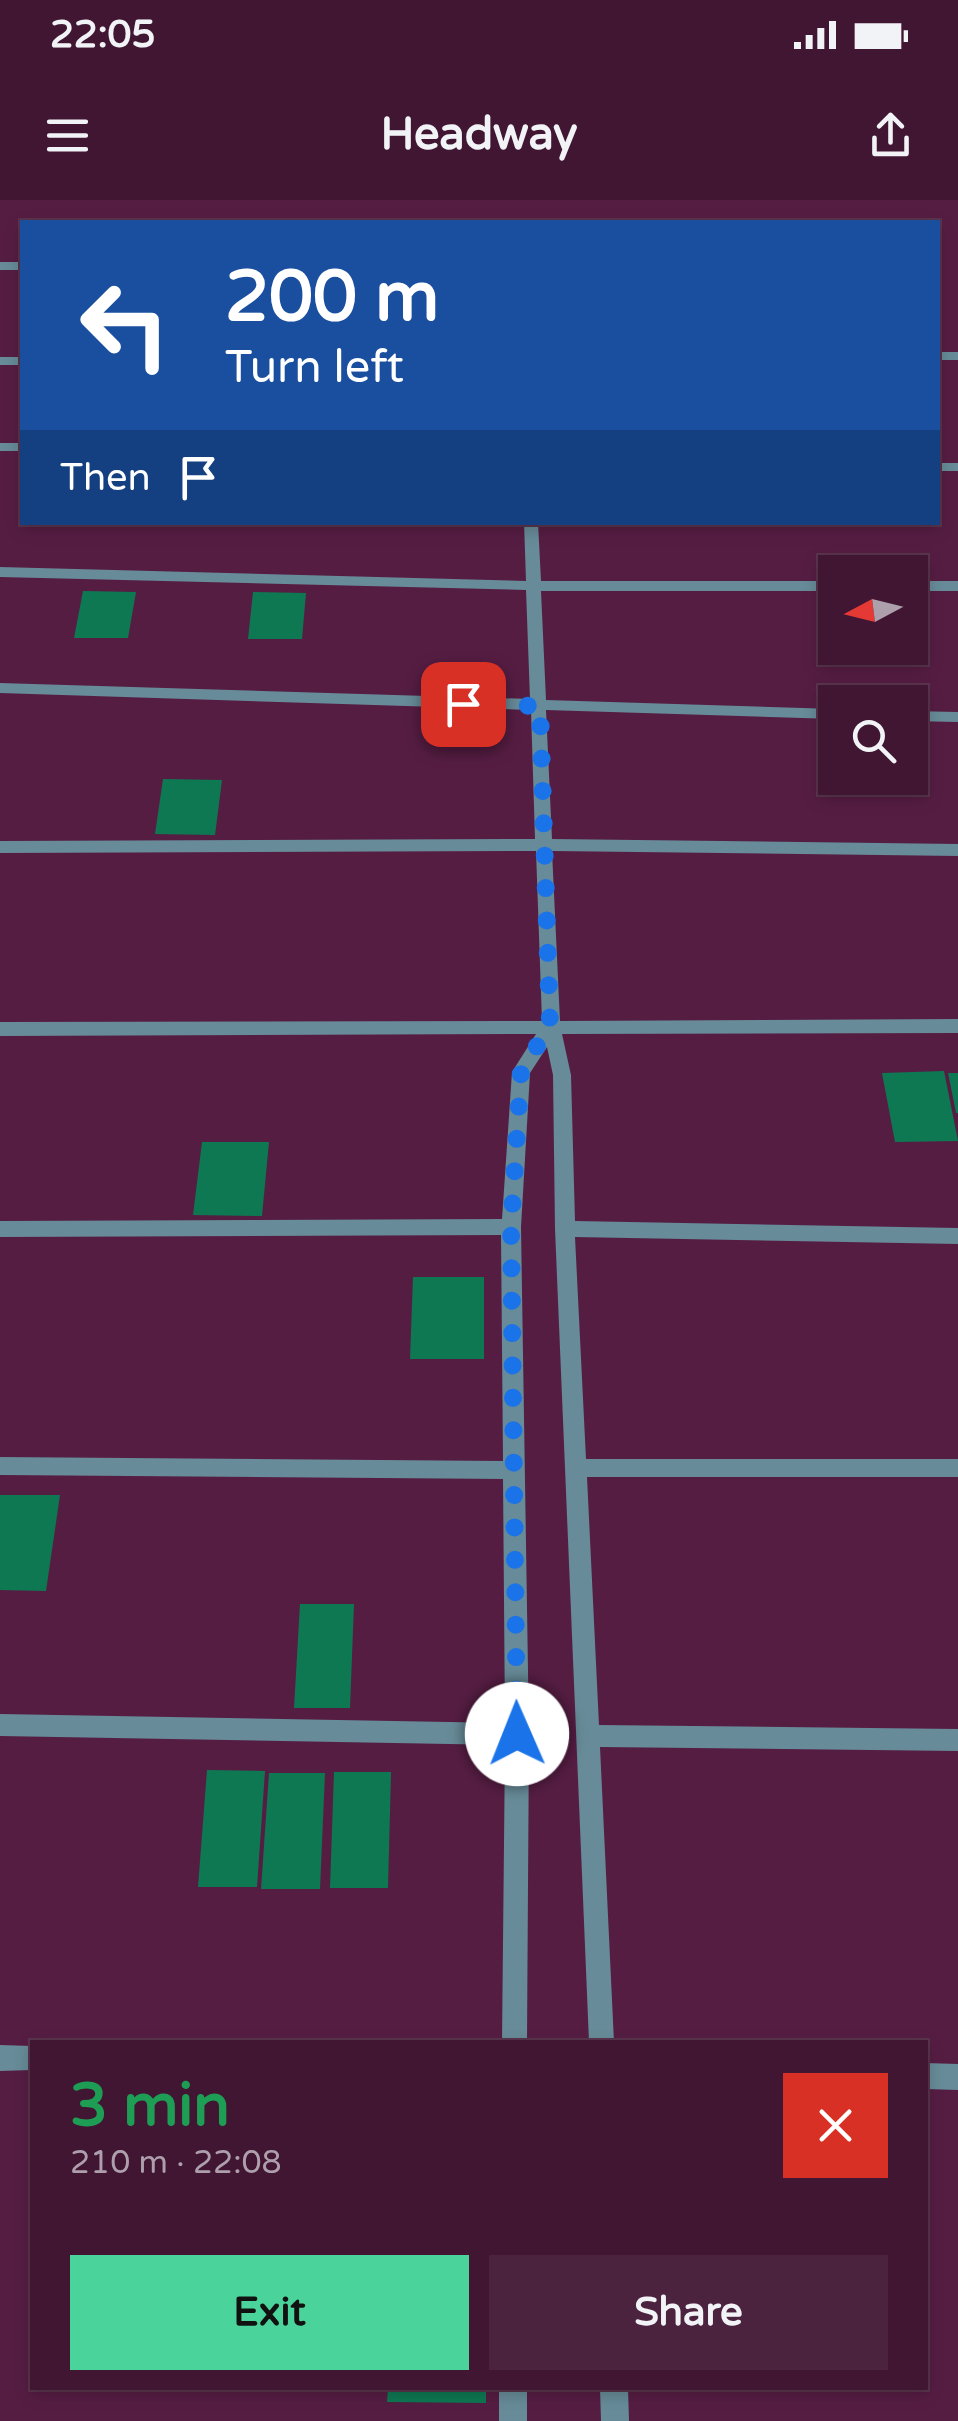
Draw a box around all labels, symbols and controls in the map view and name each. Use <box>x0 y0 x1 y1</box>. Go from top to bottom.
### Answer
text: 22:05 <box>50 12 155 58</box>
icon: menu <box>40 108 95 163</box>
text: Headway <box>381 108 577 162</box>
icon: share <box>863 108 918 163</box>
text: 200 m <box>225 256 439 340</box>
icon: left <box>60 260 190 390</box>
text: Turn left <box>225 341 404 395</box>
icon: arrive <box>171 450 226 505</box>
text: Then <box>60 455 151 501</box>
north arrow <box>818 555 928 665</box>
map controls <box>818 555 928 795</box>
pin <box>421 662 506 747</box>
icon: arrive <box>436 677 491 732</box>
button: search <box>818 685 928 795</box>
position arrow <box>465 1682 569 1786</box>
text: 3 min <box>70 2070 230 2142</box>
button: close <box>783 2073 888 2178</box>
text: 210 m · 22:08 <box>70 2144 282 2182</box>
button: Exit <box>70 2255 469 2370</box>
button: Share <box>489 2255 888 2370</box>

